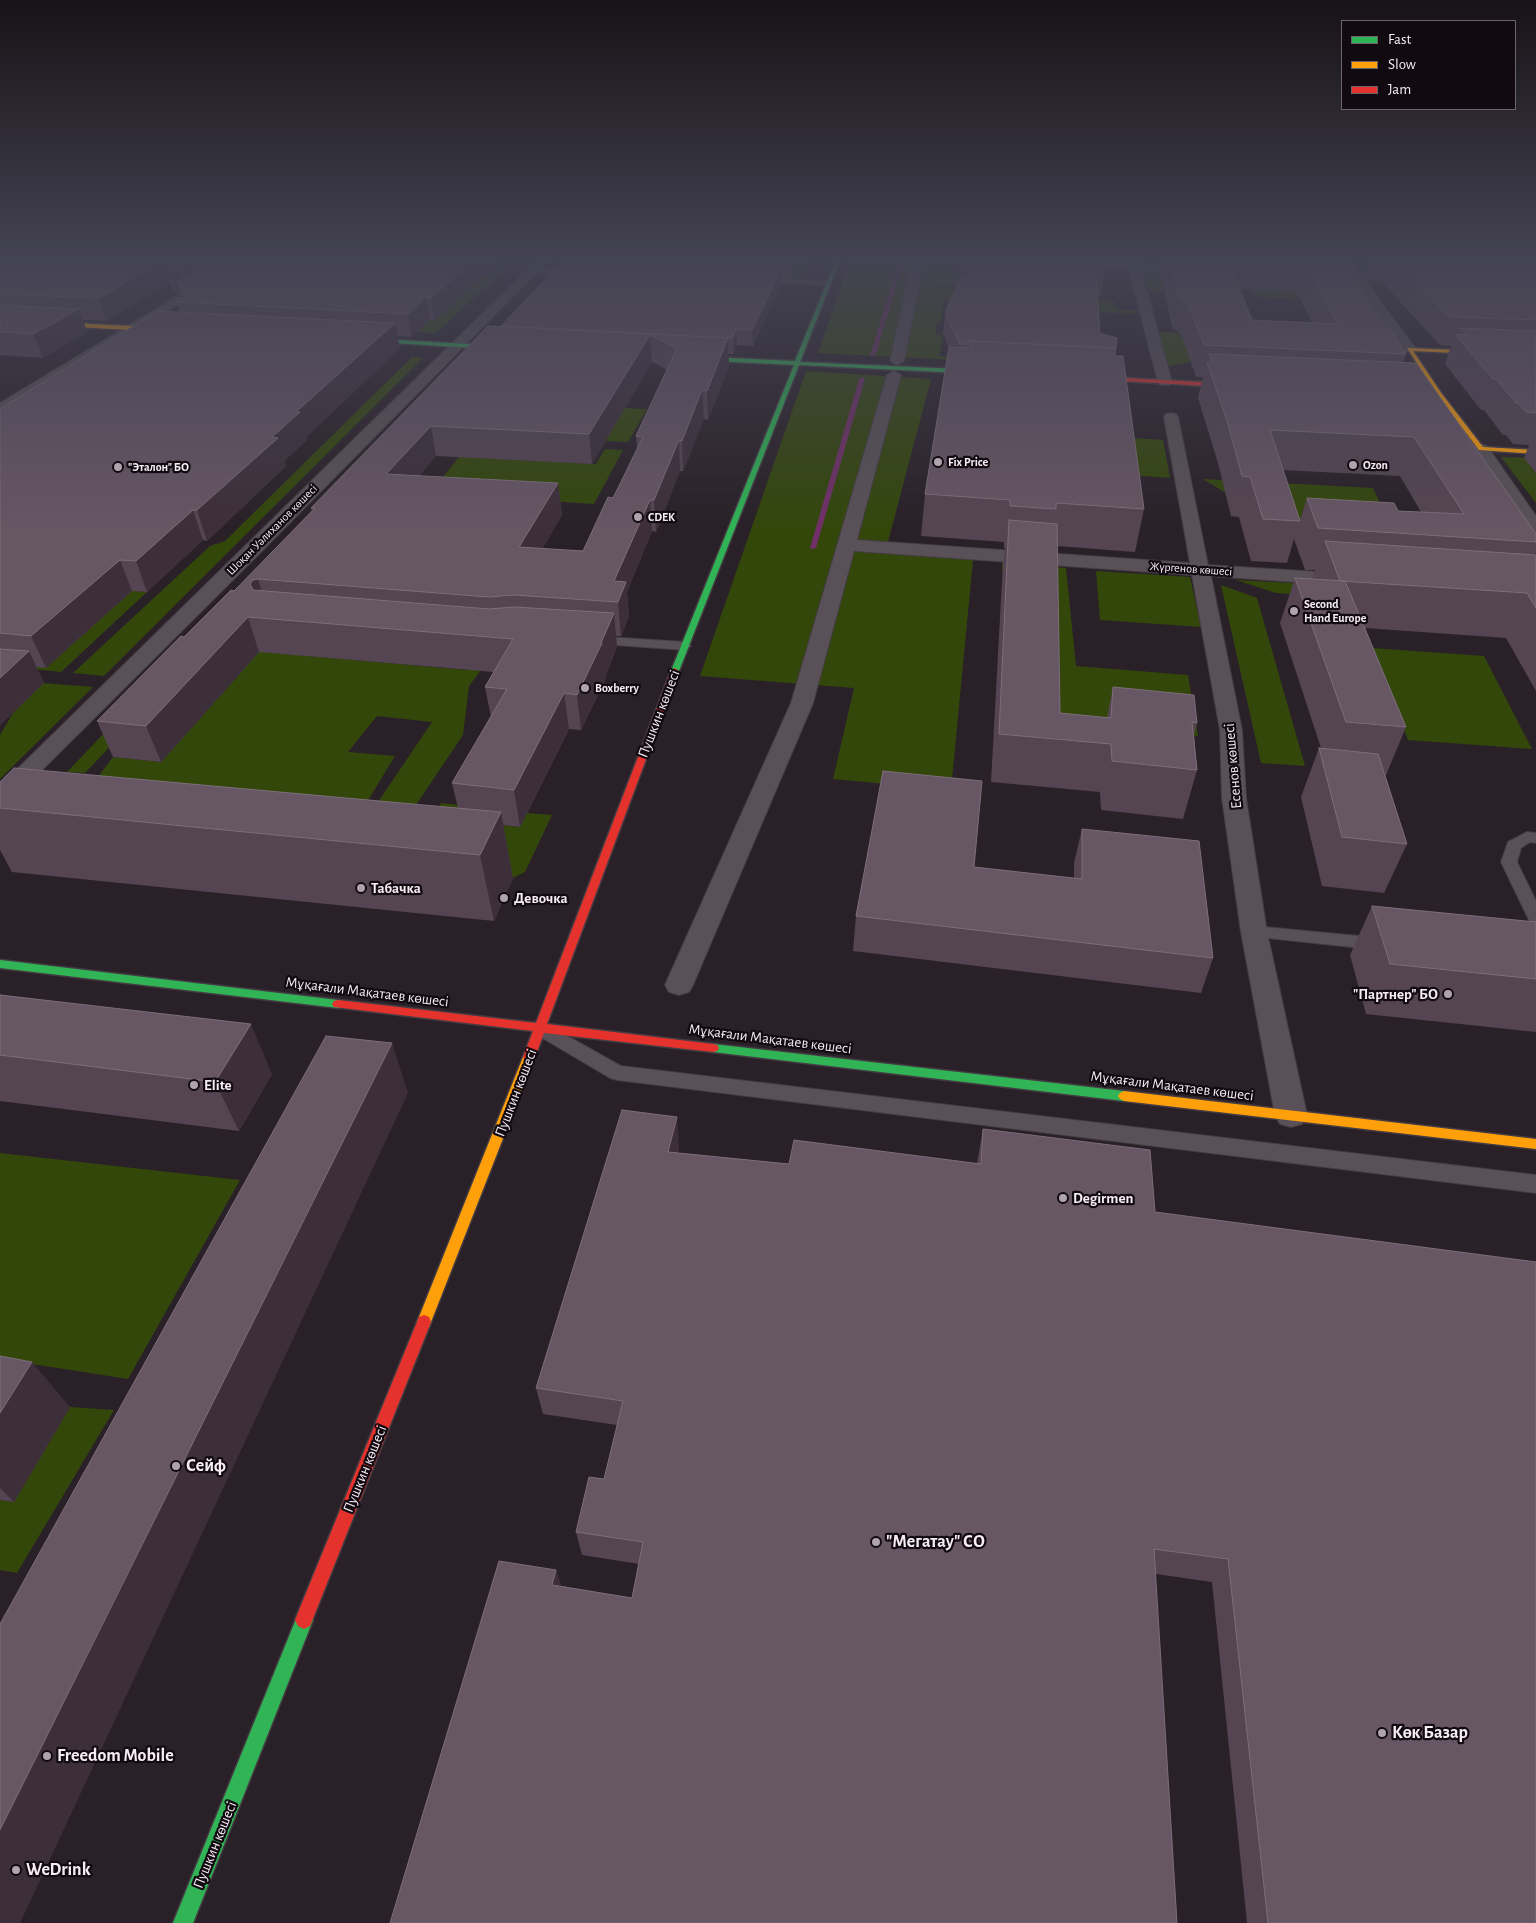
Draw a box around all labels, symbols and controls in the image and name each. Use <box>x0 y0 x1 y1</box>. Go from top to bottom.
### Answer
legend <box>1341 20 1516 110</box>
text: Fast <box>1388 32 1411 47</box>
text: Slow <box>1388 57 1416 72</box>
text: Jam <box>1388 82 1411 97</box>
place label: Fix Price <box>948 455 988 469</box>
marker: Fix Price <box>932 456 944 468</box>
place label: Ozon <box>1363 458 1388 472</box>
marker: Ozon <box>1347 459 1359 471</box>
place label: "Эталон" БО <box>128 460 189 474</box>
marker: "Эталон" БО <box>112 461 124 473</box>
street label: Шоқан Уәлиханов көшесі <box>224 482 320 578</box>
place label: CDEK <box>648 510 675 524</box>
marker: CDEK <box>632 511 644 523</box>
street label: Жүргенов көшесі <box>1149 559 1233 579</box>
place label: Second Hand Europe <box>1304 597 1366 625</box>
marker: Second Hand Europe <box>1288 605 1300 617</box>
street label: Пушкин көшесі <box>634 668 684 760</box>
place label: Boxberry <box>595 681 639 695</box>
marker: Boxberry <box>579 682 591 694</box>
street label: Есенов көшесі <box>1220 722 1246 810</box>
place label: Табачка <box>371 879 421 897</box>
marker: Табачка <box>355 882 367 894</box>
place label: Девочка <box>514 889 568 907</box>
marker: Девочка <box>498 892 510 904</box>
street label: Мұқағали Мақатаев көшесі <box>284 973 450 1011</box>
place label: "Партнер" БО <box>1353 985 1438 1003</box>
marker: "Партнер" БО <box>1442 988 1454 1000</box>
street label: Мұқағали Мақатаев көшесі <box>687 1020 853 1058</box>
street label: Пушкин көшесі <box>491 1047 541 1139</box>
street label: Мұқағали Мақатаев көшесі <box>1089 1067 1255 1105</box>
place label: Elite <box>204 1076 232 1094</box>
marker: Elite <box>188 1079 200 1091</box>
place label: Degirmen <box>1073 1189 1133 1207</box>
marker: Degirmen <box>1057 1192 1069 1204</box>
street label: Пушкин көшесі <box>339 1423 391 1515</box>
place label: Сейф <box>186 1455 226 1477</box>
marker: Сейф <box>170 1460 182 1472</box>
place label: "Мегатау" СО <box>886 1531 985 1553</box>
marker: "Мегатау" СО <box>870 1536 882 1548</box>
place label: Көк Базар <box>1392 1722 1468 1744</box>
marker: Көк Базар <box>1376 1727 1388 1739</box>
place label: Freedom Mobile <box>57 1745 174 1767</box>
marker: Freedom Mobile <box>41 1750 53 1762</box>
street label: Пушкин көшесі <box>189 1799 241 1891</box>
place label: WeDrink <box>26 1859 91 1881</box>
marker: WeDrink <box>10 1864 22 1876</box>

